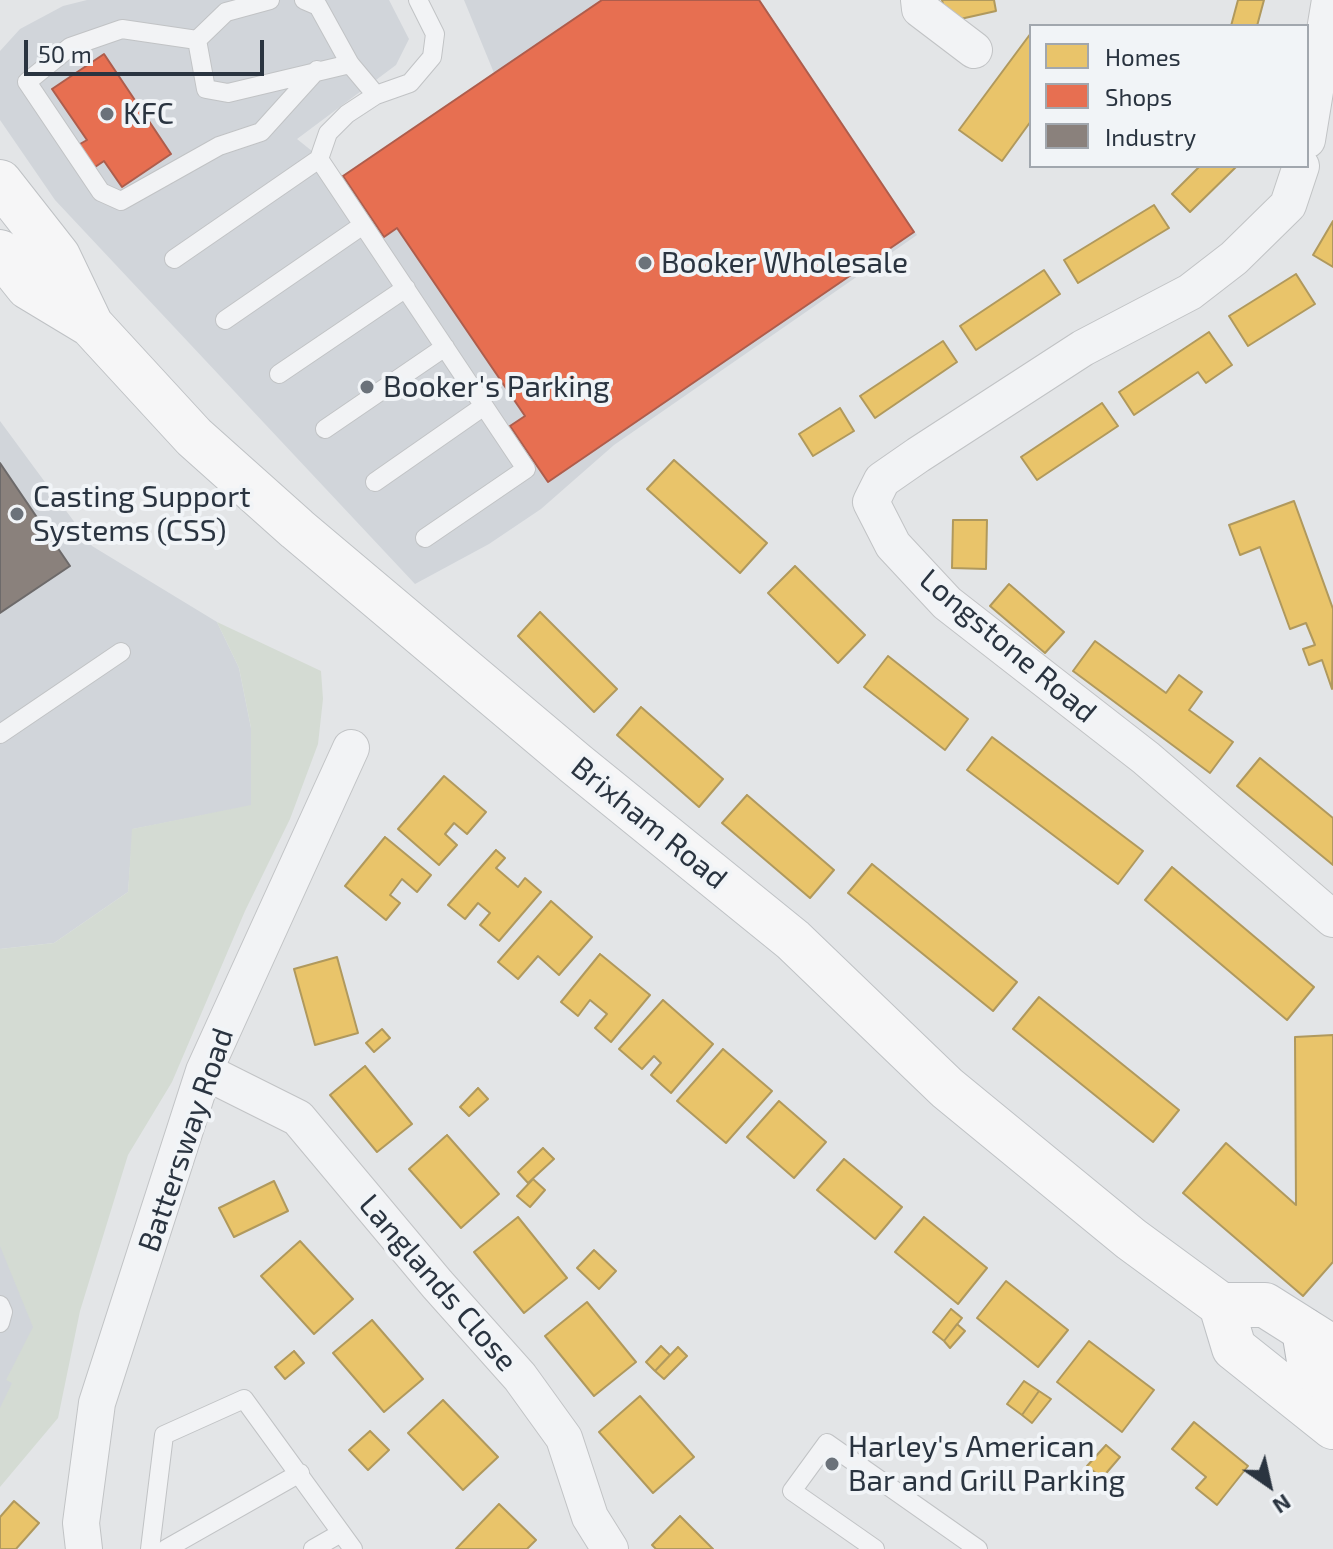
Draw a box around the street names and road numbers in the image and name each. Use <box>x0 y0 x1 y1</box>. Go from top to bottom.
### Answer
street label: Longstone Road <box>912 562 1104 730</box>
street label: Brixham Road <box>564 749 734 897</box>
street label: Battersway Road <box>131 1023 241 1257</box>
street label: Langlands Close <box>351 1187 525 1379</box>

